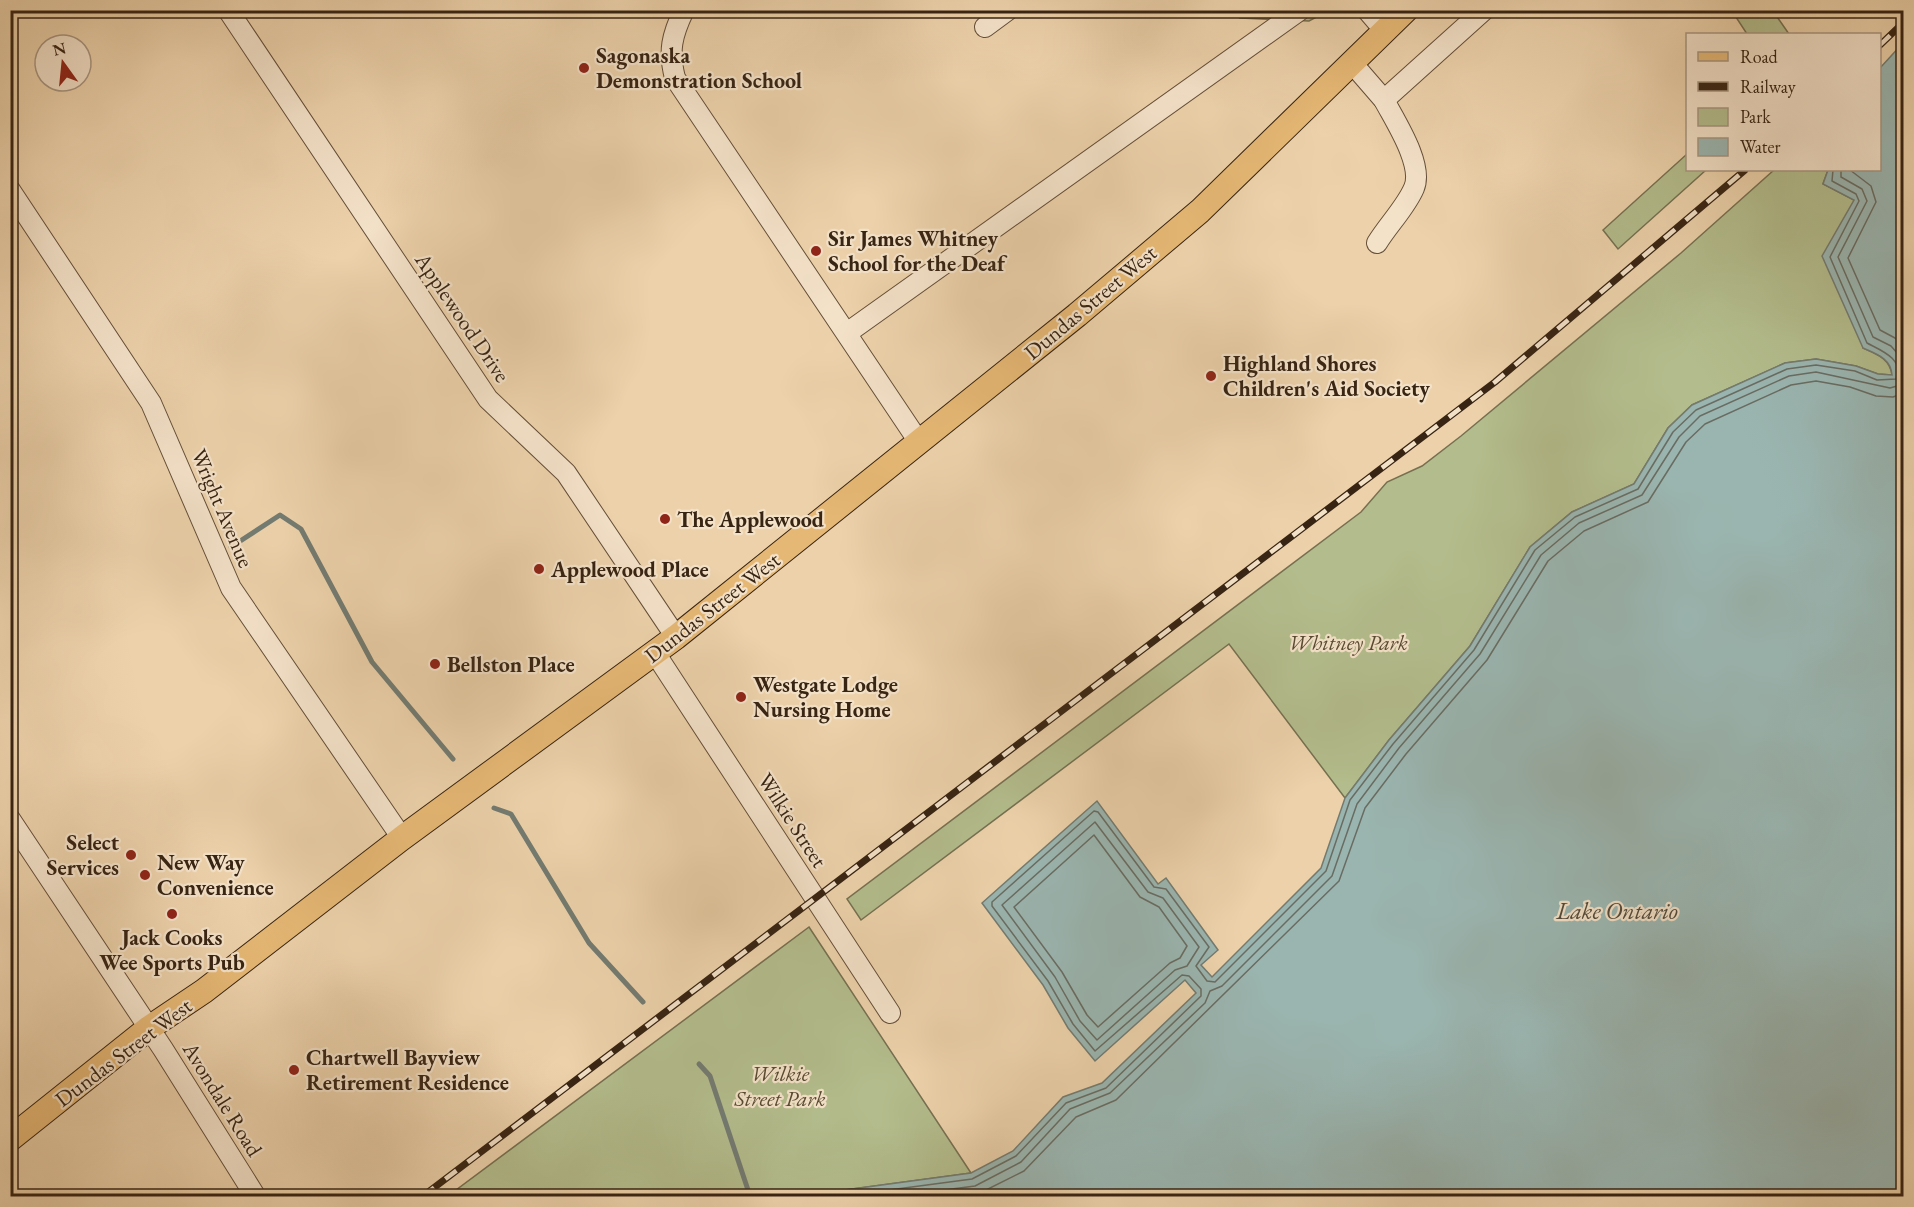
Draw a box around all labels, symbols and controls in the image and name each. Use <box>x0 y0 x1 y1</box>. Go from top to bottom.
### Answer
north arrow <box>33 33 93 93</box>
legend <box>1686 33 1881 171</box>
text: N <box>50 37 68 61</box>
place label: Sagonaska Demonstration School <box>596 41 802 95</box>
text: Road <box>1740 45 1779 68</box>
marker: Sagonaska Demonstration School <box>577 61 591 75</box>
text: Railway <box>1740 75 1796 98</box>
text: Park <box>1740 105 1771 128</box>
text: Water <box>1740 135 1781 158</box>
place label: Sir James Whitney School for the Deaf <box>828 224 1008 278</box>
street label: Dundas Street West <box>1018 238 1163 366</box>
marker: Sir James Whitney School for the Deaf <box>809 244 823 258</box>
street label: Applewood Drive <box>408 246 517 388</box>
place label: Highland Shores Children's Aid Society <box>1223 349 1430 403</box>
marker: Highland Shores Children's Aid Society <box>1204 369 1218 383</box>
street label: Wright Avenue <box>185 444 261 572</box>
place label: The Applewood <box>677 505 824 534</box>
marker: The Applewood <box>658 512 672 526</box>
street label: Dundas Street West <box>639 545 786 669</box>
place label: Applewood Place <box>550 555 709 584</box>
marker: Applewood Place <box>532 562 546 576</box>
park label: Whitney Park <box>1288 628 1408 657</box>
place label: Bellston Place <box>447 650 575 679</box>
marker: Bellston Place <box>428 657 442 671</box>
place label: Westgate Lodge Nursing Home <box>753 670 898 724</box>
marker: Westgate Lodge Nursing Home <box>734 690 748 704</box>
street label: Wilkie Street <box>751 767 834 873</box>
place label: Select Services <box>46 828 120 882</box>
marker: Select Services <box>124 848 138 862</box>
place label: New Way Convenience <box>157 848 274 902</box>
marker: New Way Convenience <box>138 868 152 882</box>
water label: Lake Ontario <box>1555 895 1678 926</box>
marker: Jack Cooks Wee Sports Pub <box>165 907 179 921</box>
place label: Jack Cooks Wee Sports Pub <box>99 923 245 977</box>
street label: Dundas Street West <box>49 991 198 1113</box>
street label: Avondale Road <box>175 1036 270 1163</box>
place label: Chartwell Bayview Retirement Residence <box>306 1043 509 1097</box>
park label: Wilkie Street Park <box>733 1059 826 1113</box>
marker: Chartwell Bayview Retirement Residence <box>287 1063 301 1077</box>

